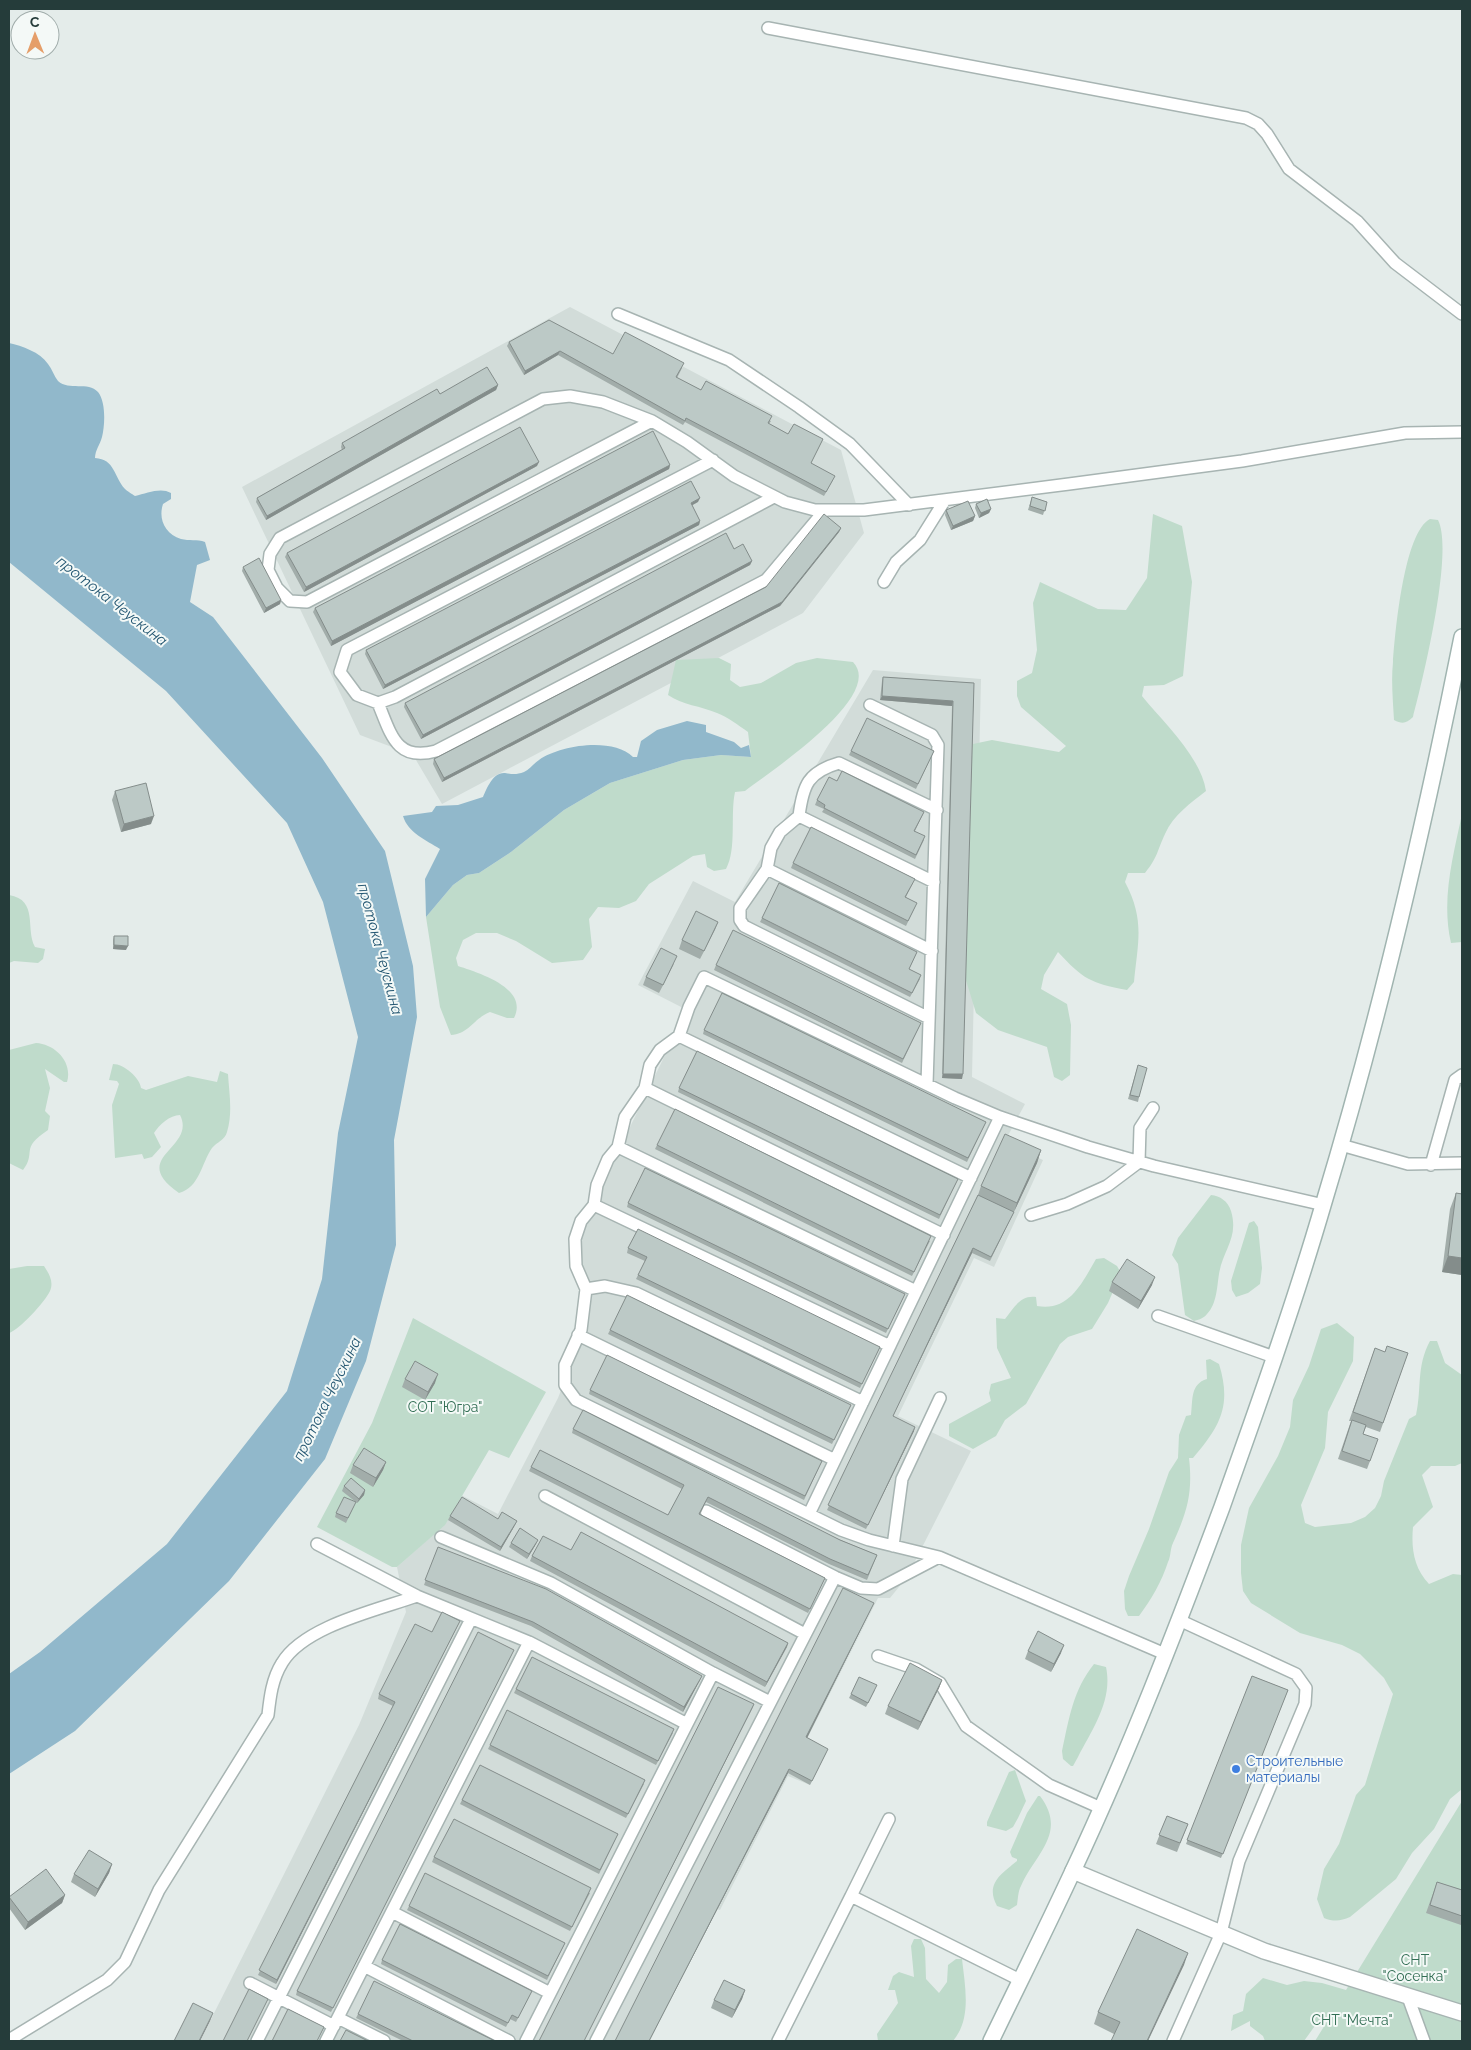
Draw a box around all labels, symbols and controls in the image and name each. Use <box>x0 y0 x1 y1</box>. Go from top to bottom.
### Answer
north arrow <box>10 10 60 60</box>
text: С <box>30 14 40 30</box>
water label: протока Чеускина <box>53 552 171 650</box>
water label: протока Чеускина <box>354 881 406 1017</box>
water label: протока Чеускина <box>289 1334 365 1464</box>
park label: СОТ "Югра" <box>408 1399 482 1415</box>
place label: Строительные материалы <box>1246 1753 1343 1785</box>
marker: Строительные материалы <box>1230 1763 1242 1775</box>
park label: СНТ "Сосенка" <box>1383 1952 1447 1984</box>
park label: СНТ "Мечта" <box>1311 2012 1393 2028</box>

